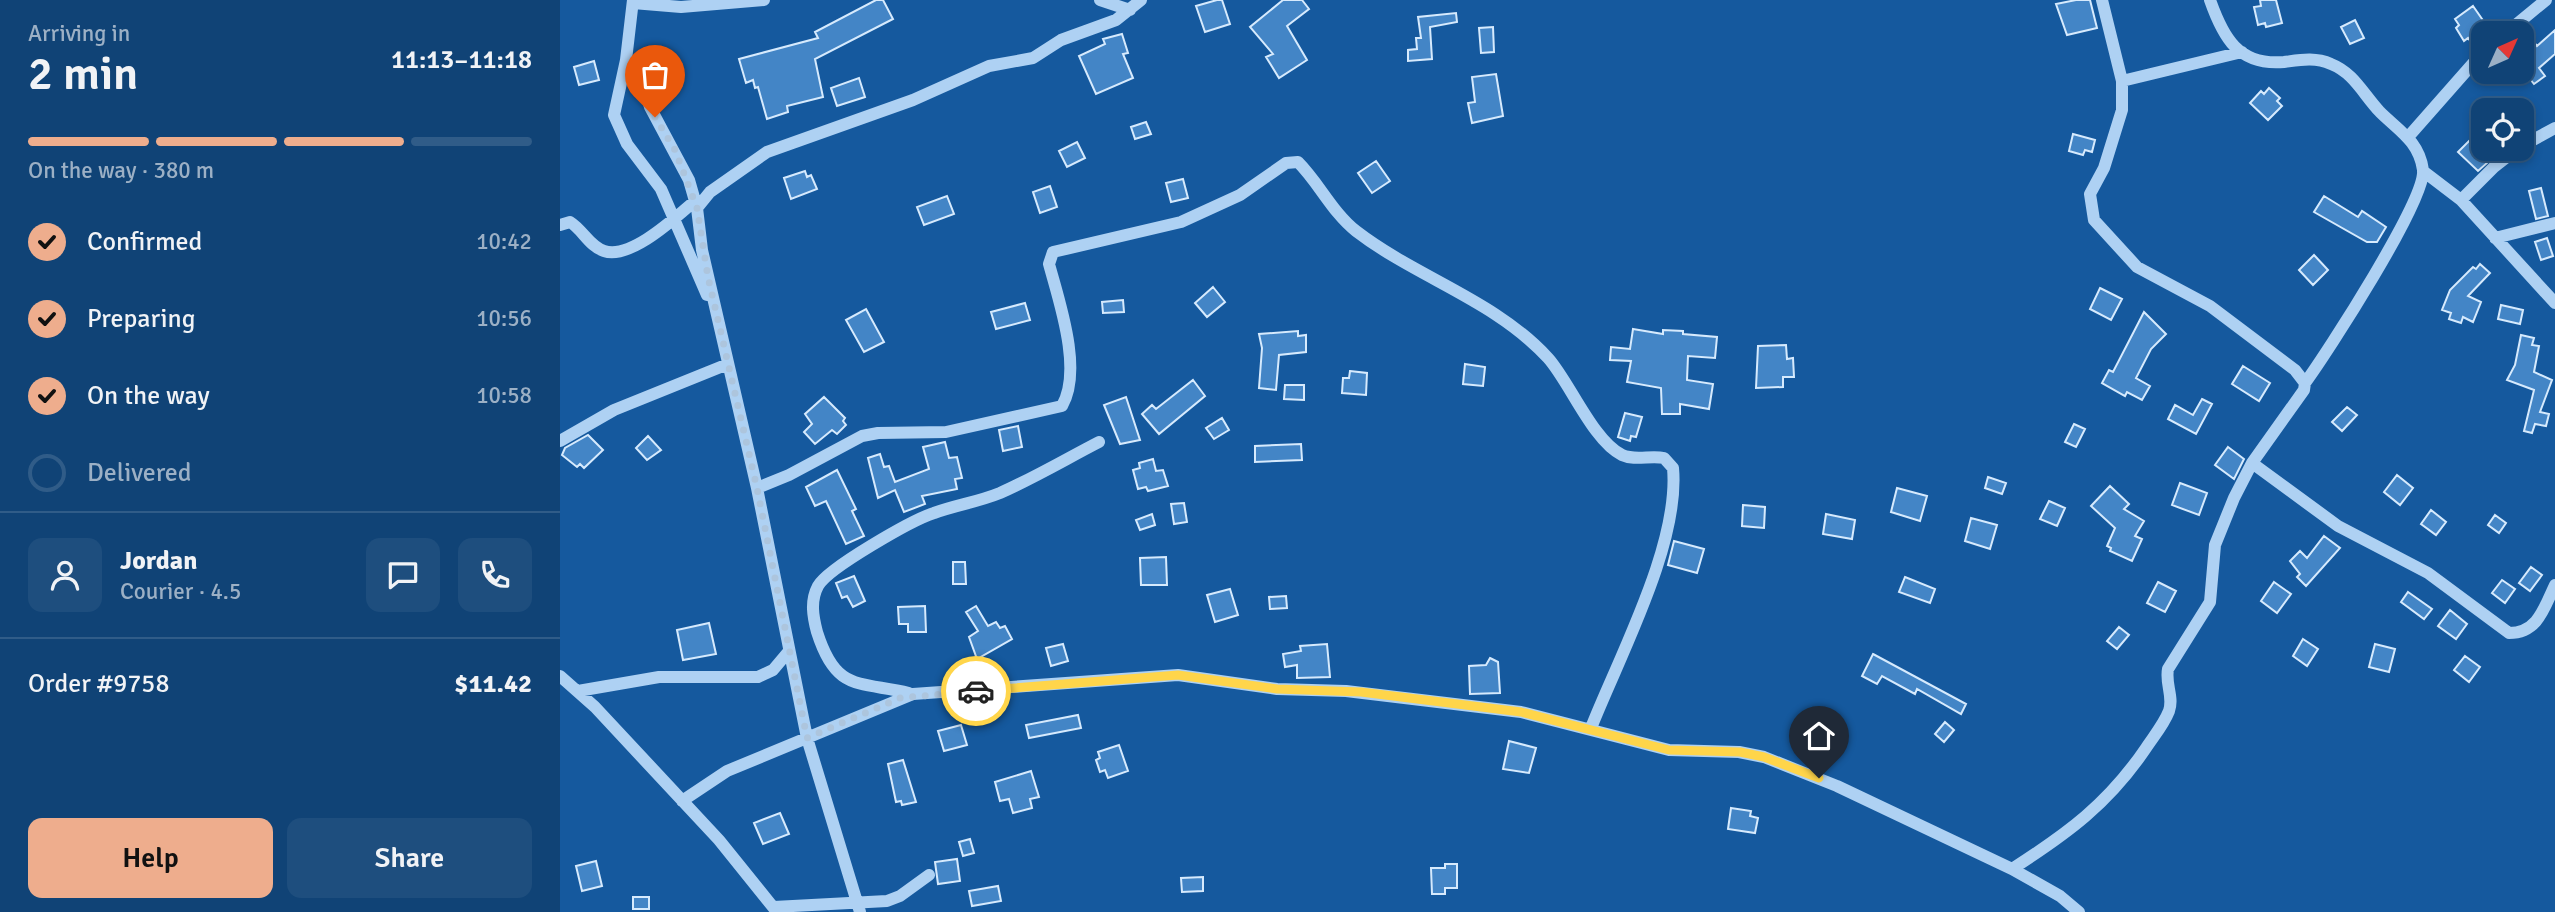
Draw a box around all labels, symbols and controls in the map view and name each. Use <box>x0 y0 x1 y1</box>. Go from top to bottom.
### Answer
text: Arriving in <box>28 19 130 48</box>
north arrow <box>2471 21 2534 84</box>
map controls <box>2471 21 2534 161</box>
text: 11:13–11:18 <box>391 44 532 76</box>
pin <box>625 45 685 117</box>
text: 2 min <box>28 46 138 102</box>
icon: bag <box>636 56 674 94</box>
button: locate <box>2471 98 2534 161</box>
text: On the way · 380 m <box>28 156 214 185</box>
icon: check <box>28 223 66 261</box>
text: Confirmed <box>87 226 202 258</box>
text: 10:42 <box>476 227 532 256</box>
icon: check <box>28 300 66 338</box>
text: Preparing <box>87 303 195 335</box>
text: 10:56 <box>476 304 532 333</box>
icon: check <box>28 377 66 415</box>
text: On the way <box>87 380 210 412</box>
text: 10:58 <box>476 381 532 410</box>
text: Delivered <box>87 457 192 489</box>
button: person <box>28 538 102 612</box>
button: chat <box>366 538 440 612</box>
button: phone <box>458 538 532 612</box>
text: Jordan <box>120 545 197 577</box>
text: Courier · 4.5 <box>120 577 241 606</box>
courier <box>941 656 1011 726</box>
text: Order #9758 <box>28 668 169 700</box>
text: $11.42 <box>454 668 532 700</box>
icon: car <box>957 672 995 710</box>
pin <box>1789 706 1849 778</box>
icon: home <box>1800 717 1838 755</box>
button: Help <box>28 818 273 898</box>
button: Share <box>287 818 532 898</box>

